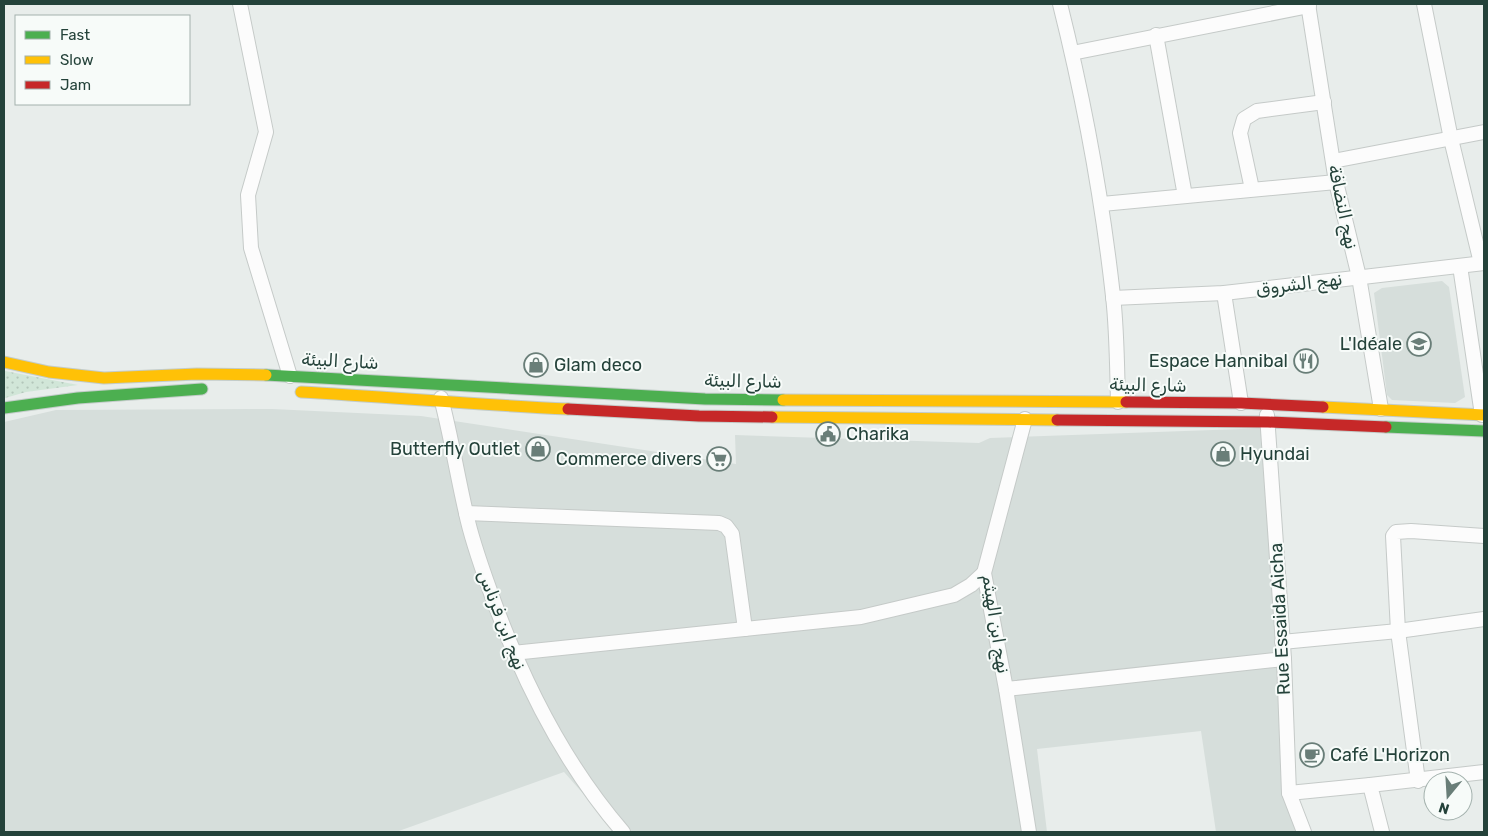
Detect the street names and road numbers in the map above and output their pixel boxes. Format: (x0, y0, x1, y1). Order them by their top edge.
street label: نهج النضافة (1322, 163, 1363, 252)
street label: نهج الشروق (1254, 268, 1344, 301)
street label: شارع البيئة (301, 348, 379, 375)
street label: شارع البيئة (704, 369, 782, 394)
street label: شارع البيئة (1109, 373, 1187, 398)
street label: Rue Essaida Aicha (1265, 542, 1295, 696)
street label: نهج ابن فرناس (472, 567, 531, 673)
street label: نهج ابن الهيثم (976, 573, 1015, 675)

